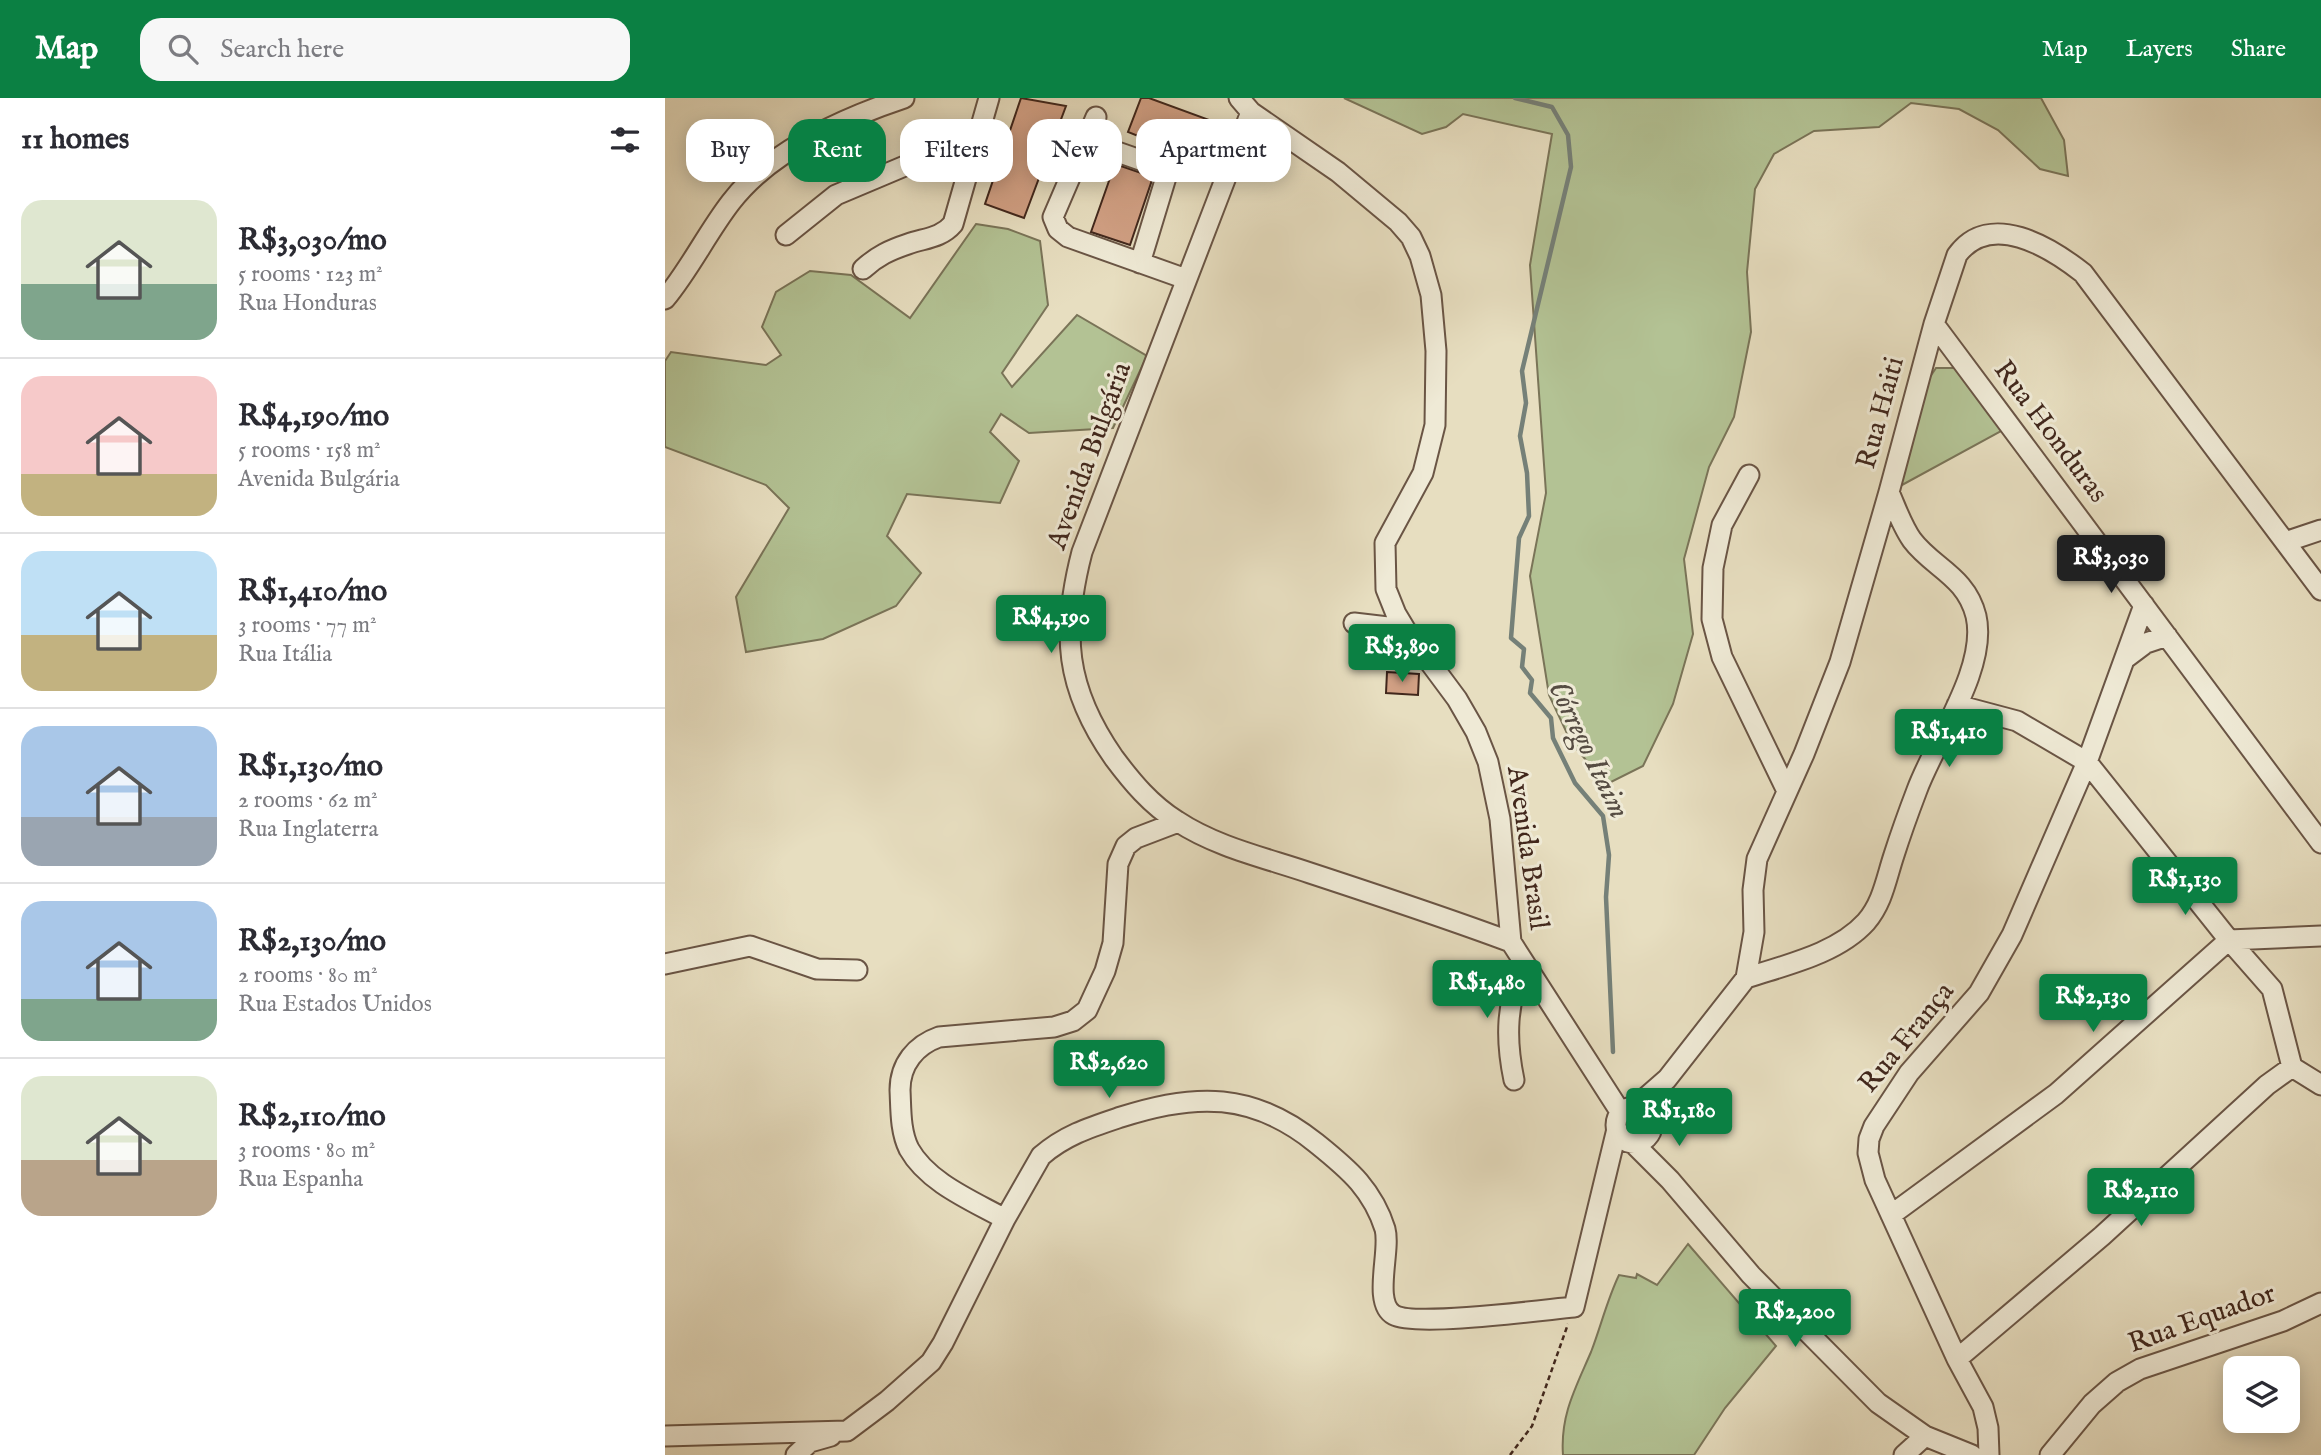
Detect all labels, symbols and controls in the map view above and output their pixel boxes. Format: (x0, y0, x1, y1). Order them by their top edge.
search box (140, 18, 630, 81)
text: Map (35, 28, 98, 70)
icon: search (164, 30, 202, 68)
text: Search here (220, 33, 344, 66)
text: Map (2042, 34, 2088, 65)
text: Layers (2126, 34, 2193, 65)
text: Share (2231, 34, 2286, 65)
chip: Buy (686, 119, 774, 182)
chip: Rent (788, 119, 886, 182)
chip: Filters (900, 119, 1013, 182)
chip: New (1027, 119, 1122, 182)
chip: Apartment (1136, 119, 1291, 182)
text: 11 homes (21, 121, 129, 159)
icon: filters (606, 121, 644, 159)
text: R$3,030/mo (238, 222, 387, 260)
icon: home (77, 228, 161, 312)
text: 5 rooms · 123 m² (238, 260, 383, 289)
text: Rua Honduras (238, 289, 377, 318)
street label: Rua Haiti (1849, 353, 1913, 473)
street label: Rua Honduras (1985, 354, 2115, 510)
street label: Avenida Bulgária (1040, 357, 1140, 555)
text: R$4,190/mo (238, 398, 389, 436)
icon: home (77, 404, 161, 488)
text: 5 rooms · 158 m² (238, 436, 381, 465)
text: Avenida Bulgária (238, 465, 400, 494)
pin: R$3,030 (2046, 536, 2176, 595)
text: R$3,030 (2073, 543, 2149, 572)
text: R$1,410/mo (238, 573, 387, 611)
icon: home (77, 579, 161, 663)
pin: R$4,190 (986, 596, 1116, 655)
text: R$4,190 (1012, 603, 1090, 632)
text: 3 rooms · 77 m² (238, 611, 377, 640)
pin: R$3,890 (1337, 624, 1467, 684)
text: R$3,890 (1364, 632, 1440, 661)
text: Rua Itália (238, 640, 332, 669)
water label: Córrego Itaim (1538, 675, 1638, 825)
pin: R$1,410 (1884, 710, 2014, 769)
text: R$1,410 (1911, 717, 1987, 746)
text: R$1,130/mo (238, 748, 383, 786)
icon: home (77, 754, 161, 838)
street label: Avenida Brasil (1498, 763, 1556, 932)
text: 2 rooms · 62 m² (238, 786, 378, 815)
text: Rua Inglaterra (238, 815, 378, 844)
pin: R$1,130 (2120, 858, 2250, 917)
text: R$1,130 (2148, 865, 2222, 894)
text: R$2,130/mo (238, 923, 386, 961)
icon: home (77, 929, 161, 1013)
pin: R$1,480 (1422, 960, 1552, 1020)
text: 2 rooms · 80 m² (238, 961, 378, 990)
text: R$1,480 (1449, 968, 1525, 997)
pin: R$2,130 (2028, 974, 2158, 1034)
street label: Rua França (1852, 975, 1963, 1101)
text: R$2,130 (2055, 982, 2131, 1011)
text: Rua Estados Unidos (238, 990, 432, 1019)
pin: R$2,620 (1044, 1040, 1174, 1100)
text: R$2,620 (1070, 1048, 1148, 1077)
pin: R$1,180 (1614, 1088, 1744, 1148)
text: R$1,180 (1642, 1096, 1716, 1125)
text: R$2,110/mo (238, 1098, 386, 1136)
icon: home (77, 1104, 161, 1188)
text: 3 rooms · 80 m² (238, 1136, 375, 1165)
text: Rua Espanha (238, 1165, 363, 1194)
pin: R$2,110 (2076, 1168, 2206, 1228)
text: R$2,110 (2103, 1176, 2179, 1205)
street label: Rua Equador (2124, 1276, 2280, 1362)
pin: R$2,200 (1730, 1290, 1860, 1349)
text: R$2,200 (1755, 1297, 1835, 1326)
map controls (2223, 1356, 2300, 1433)
button: layers (2223, 1356, 2300, 1433)

